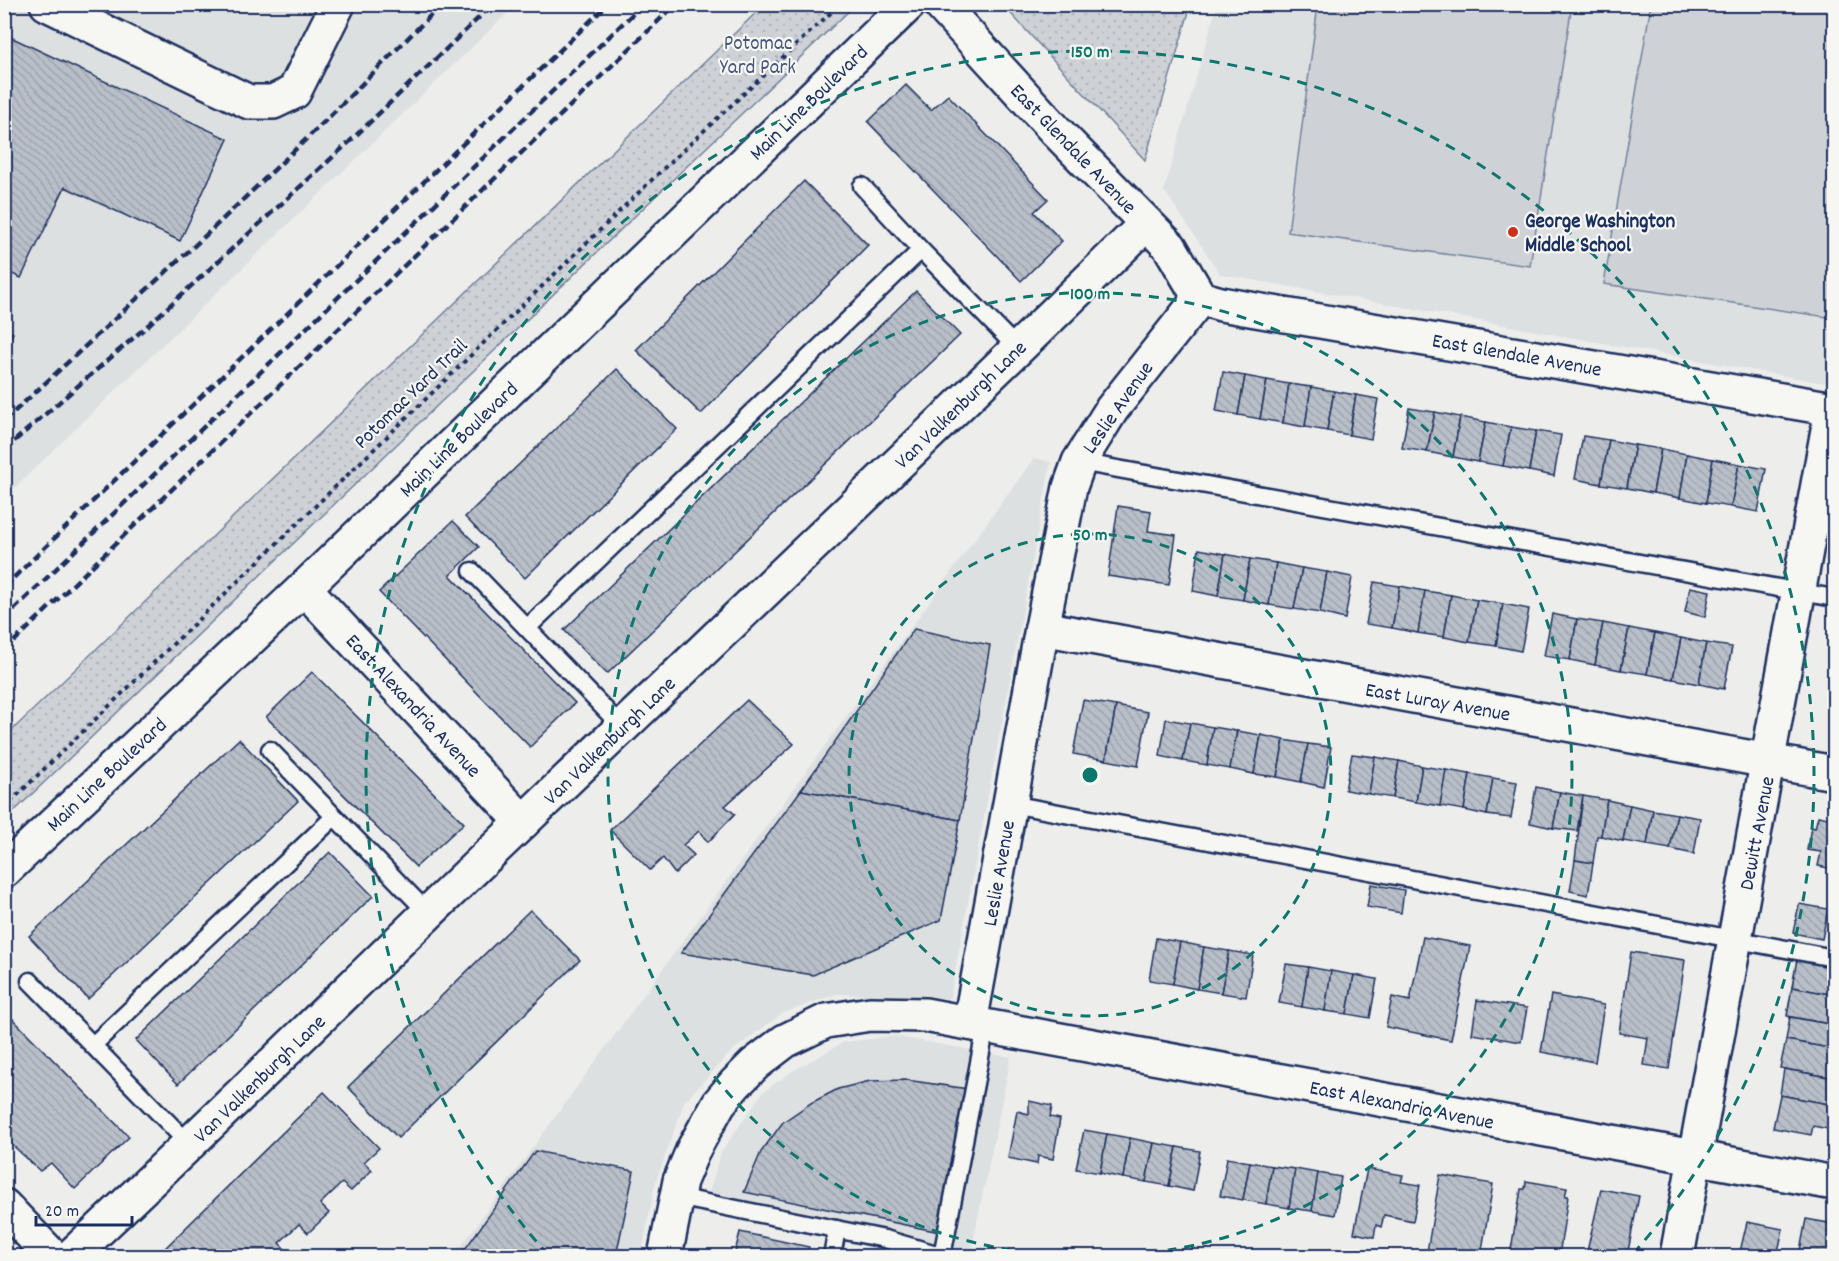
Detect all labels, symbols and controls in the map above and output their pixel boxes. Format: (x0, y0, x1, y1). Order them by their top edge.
park label: Potomac Yard Park (720, 30, 796, 84)
street label: Main Line Boulevard (744, 39, 876, 169)
text: 150 m (1071, 41, 1109, 66)
street label: East Glendale Avenue (1001, 78, 1142, 222)
place label: George Washington Middle School (1525, 208, 1675, 262)
marker: George Washington Middle School (1506, 225, 1520, 239)
text: 100 m (1070, 283, 1110, 308)
street label: East Glendale Avenue (1429, 327, 1604, 387)
street label: Potomac Yard Trail (348, 333, 476, 457)
street label: Van Valkenburgh Lane (889, 335, 1035, 477)
street label: Leslie Avenue (1076, 356, 1162, 461)
street label: Main Line Boulevard (394, 376, 526, 506)
text: 50 m (1073, 524, 1107, 549)
street label: East Alexandria Avenue (337, 628, 487, 786)
street label: Van Valkenburgh Lane (538, 671, 684, 813)
street label: East Luray Avenue (1363, 676, 1512, 731)
street label: Main Line Boulevard (41, 712, 175, 840)
centre of rings (1080, 765, 1100, 785)
street label: Dewitt Avenue (1733, 774, 1785, 893)
street label: Leslie Avenue (977, 818, 1025, 929)
street label: Van Valkenburgh Lane (188, 1009, 334, 1151)
street label: East Alexandria Avenue (1307, 1074, 1496, 1140)
scale bar (36, 1189, 132, 1227)
text: 20 m (45, 1200, 79, 1225)

